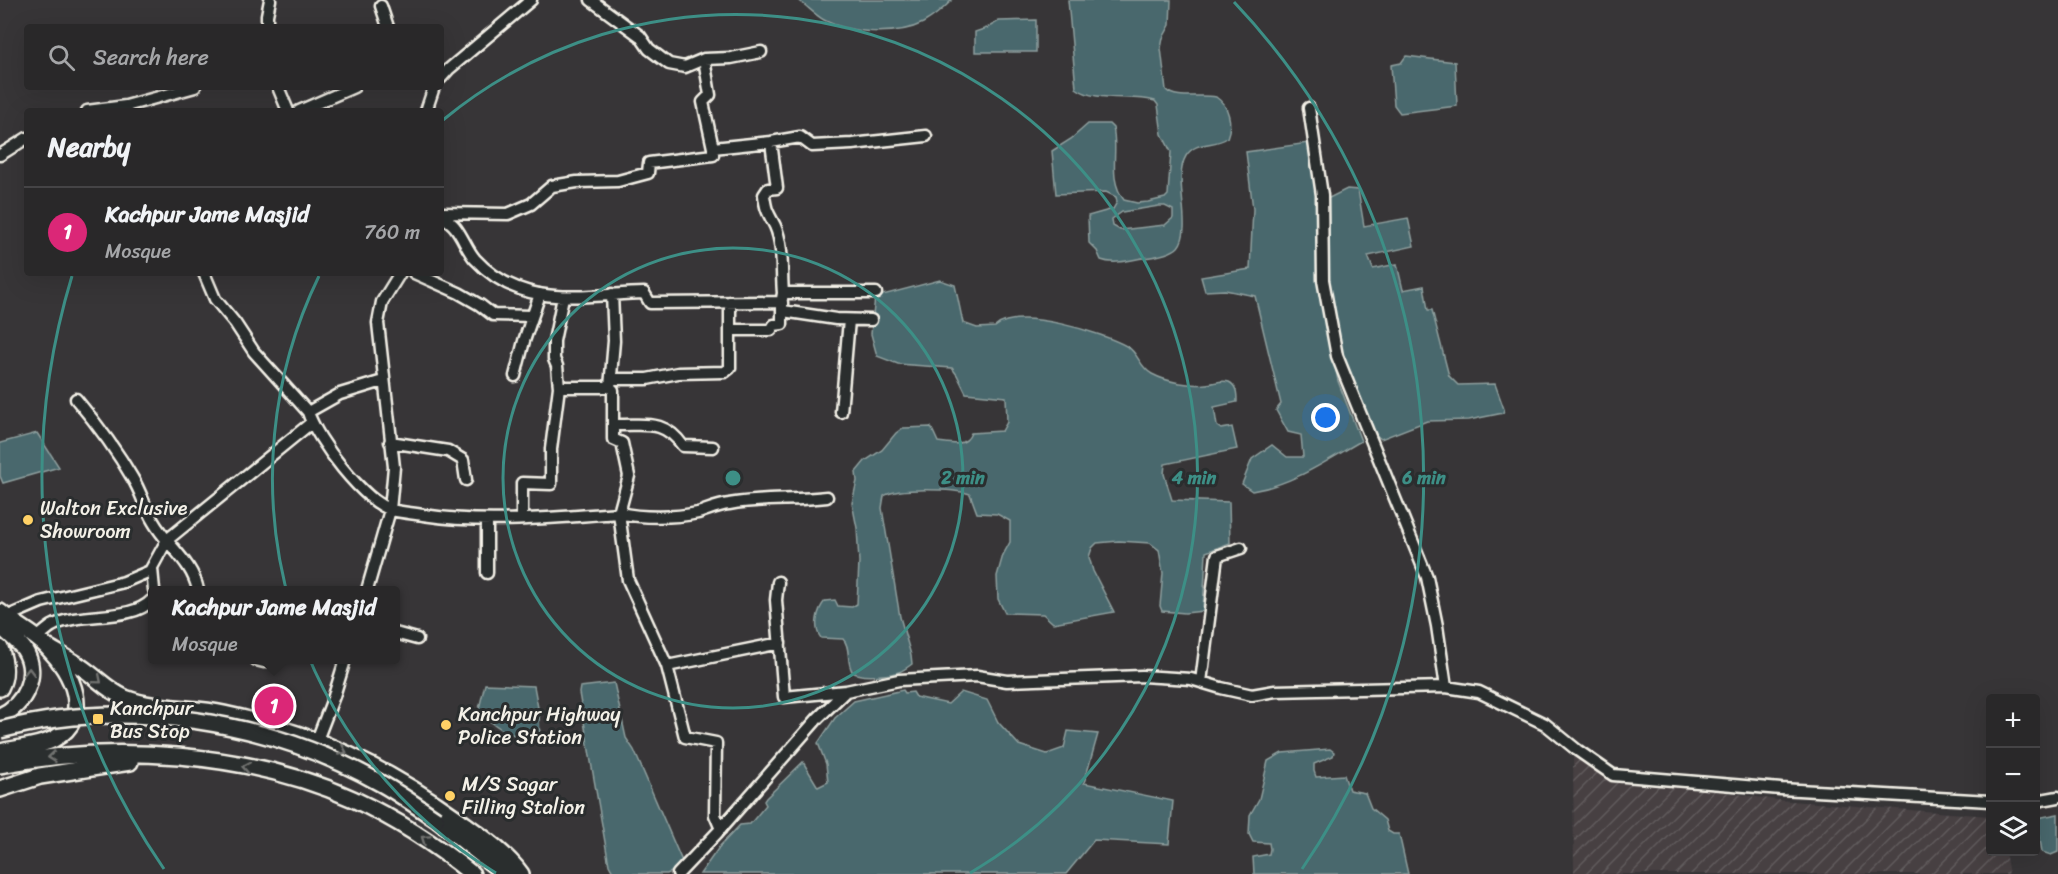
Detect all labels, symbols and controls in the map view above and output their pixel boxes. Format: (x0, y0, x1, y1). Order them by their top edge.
search box (24, 24, 444, 90)
text: Search here (93, 38, 209, 77)
icon: search (45, 41, 78, 74)
text: Nearby (48, 124, 130, 170)
text: Kachpur Jame Masjid (105, 195, 309, 234)
text: 1 (63, 215, 72, 250)
text: 760 m (364, 215, 420, 250)
text: Mosque (105, 234, 171, 269)
your location (1311, 403, 1340, 432)
text: 2 min (940, 462, 985, 494)
text: 4 min (1171, 462, 1217, 494)
text: 6 min (1401, 462, 1446, 494)
centre of rings (723, 468, 743, 488)
place label: Walton Exclusive Showroom (40, 491, 188, 549)
marker: Walton Exclusive Showroom (21, 513, 35, 527)
popup (148, 586, 400, 664)
text: Kachpur Jame Masjid (172, 588, 376, 627)
text: Mosque (172, 627, 238, 662)
one-way arrow (23, 667, 35, 676)
one-way arrow (91, 673, 102, 684)
pin: 1 (254, 684, 294, 728)
place label: Kanchpur Bus Stop (110, 691, 195, 749)
map controls (1986, 694, 2040, 856)
button: + (1986, 694, 2040, 748)
place label: Kanchpur Highway Police Station (458, 697, 621, 755)
marker: Kanchpur Bus Stop (91, 712, 105, 726)
marker: Kanchpur Highway Police Station (439, 718, 453, 732)
one-way arrow (336, 744, 347, 756)
button: − (1986, 748, 2040, 802)
one-way arrow (47, 751, 56, 763)
one-way arrow (241, 761, 251, 774)
place label: M/S Sagar Filling Stalion (462, 767, 585, 825)
marker: M/S Sagar Filling Stalion (443, 789, 457, 803)
button: layers (1986, 802, 2040, 856)
one-way arrow (421, 835, 432, 846)

